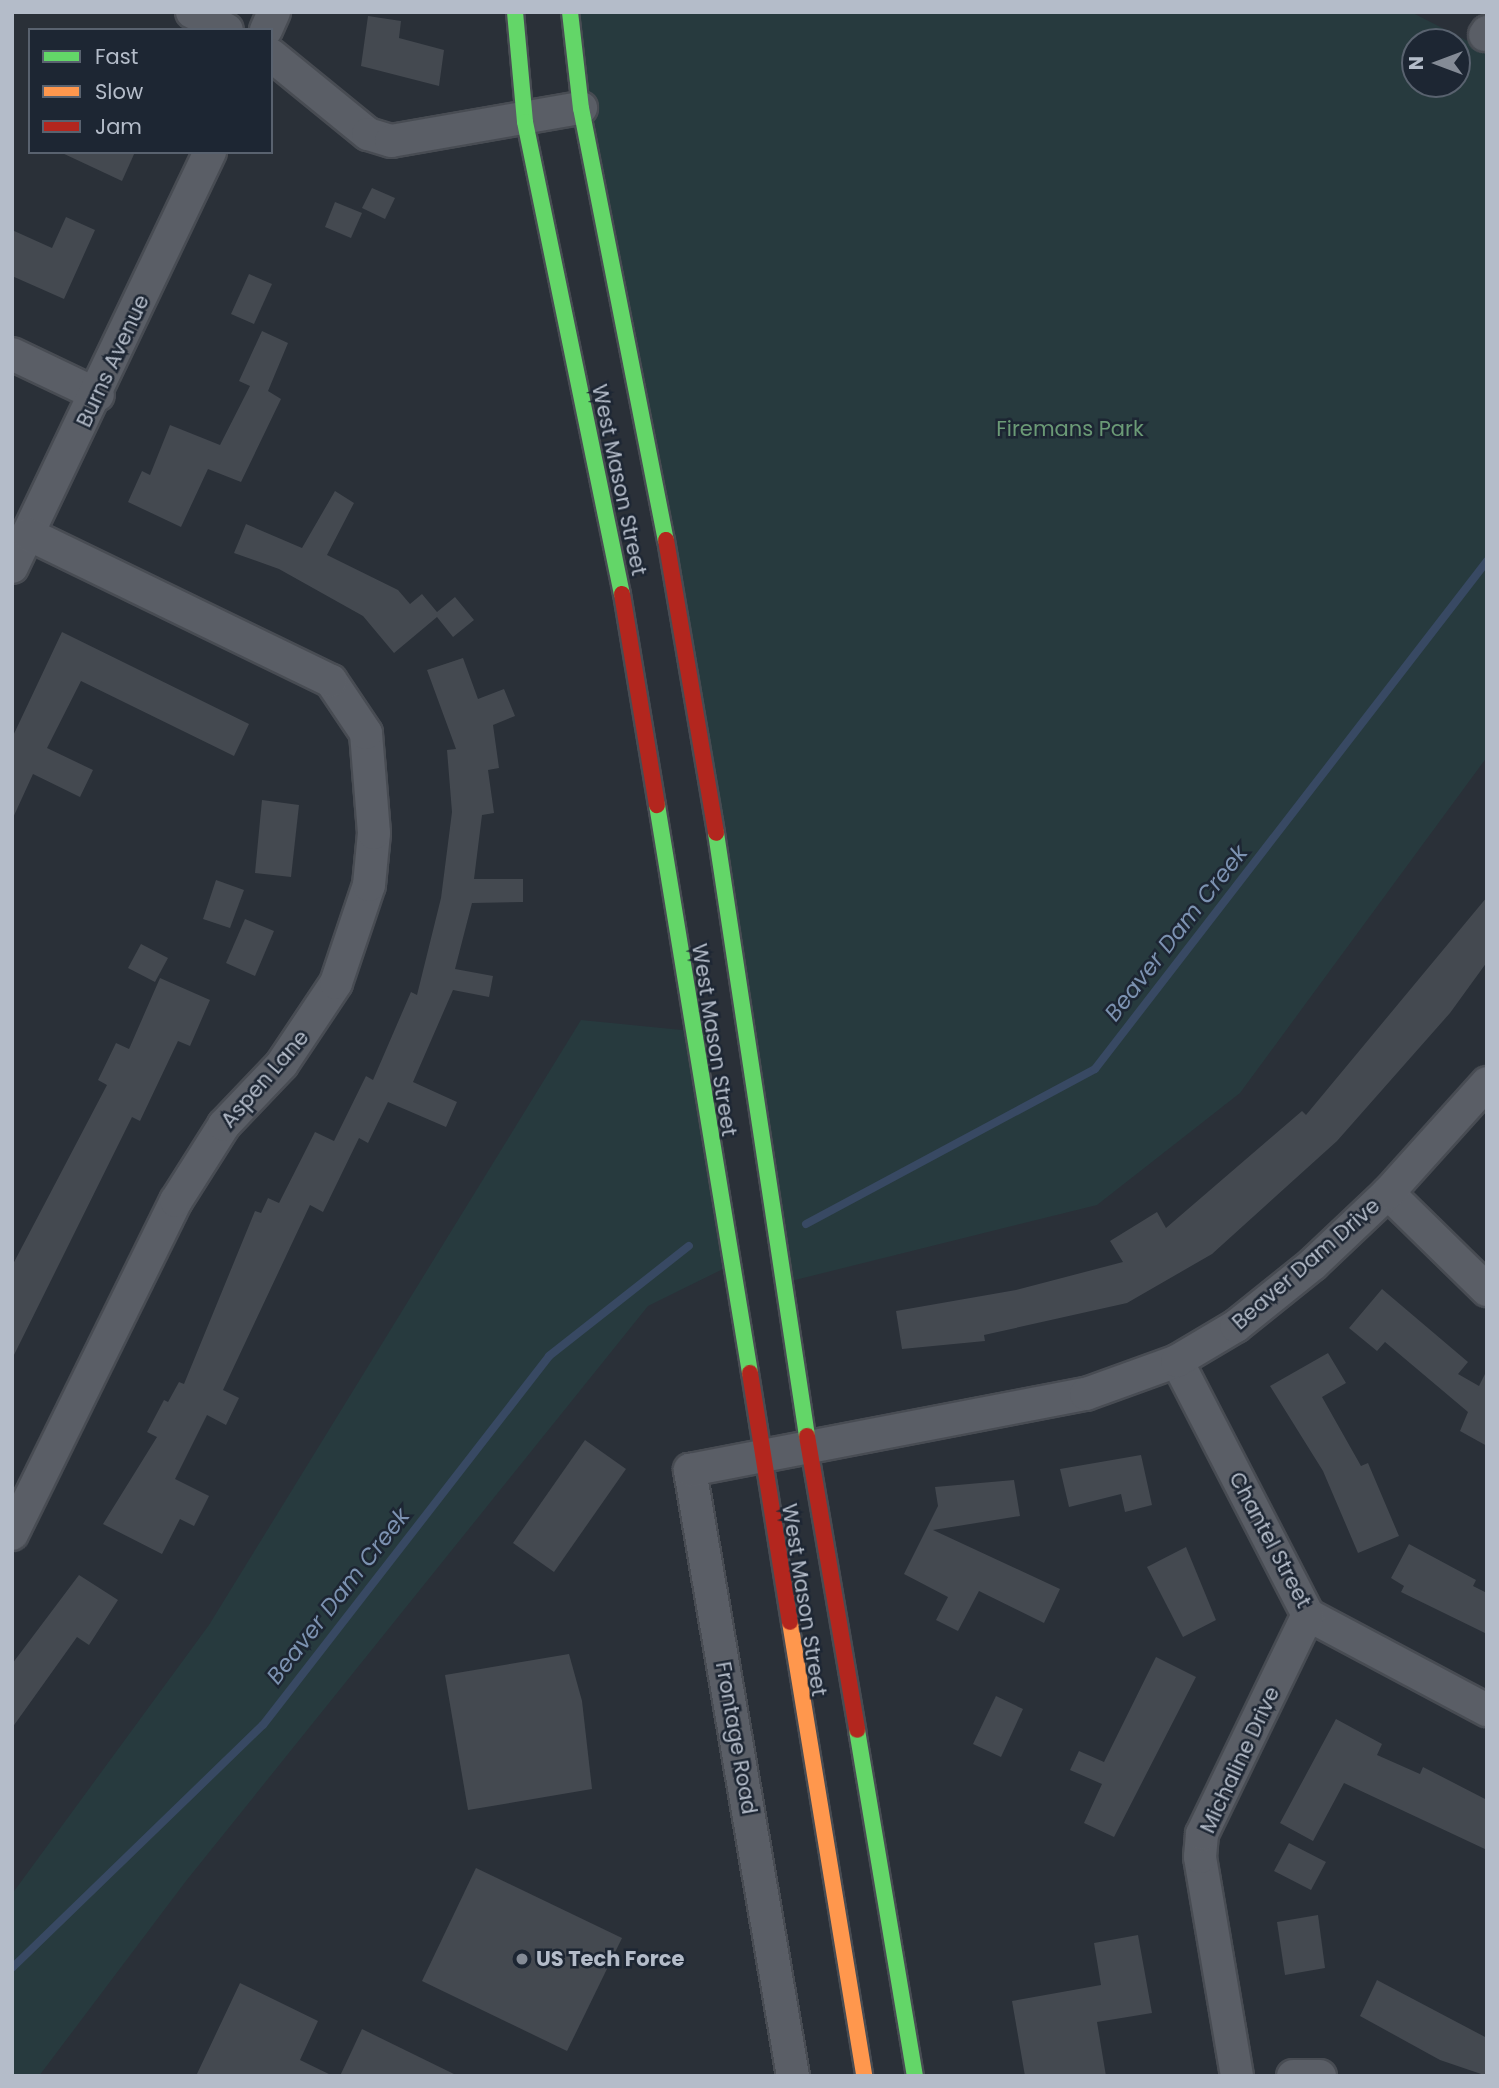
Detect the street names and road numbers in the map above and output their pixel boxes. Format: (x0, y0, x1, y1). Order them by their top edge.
street label: Burns Avenue (71, 291, 155, 431)
street label: West Mason Street (586, 382, 652, 578)
street label: West Mason Street (686, 942, 742, 1138)
street label: Aspen Lane (216, 1025, 314, 1133)
street label: Beaver Dam Drive (1227, 1193, 1385, 1335)
street label: Chantel Street (1224, 1468, 1316, 1612)
street label: West Mason Street (776, 1502, 832, 1698)
street label: Frontage Road (710, 1660, 762, 1816)
street label: Michaline Drive (1195, 1683, 1285, 1837)

